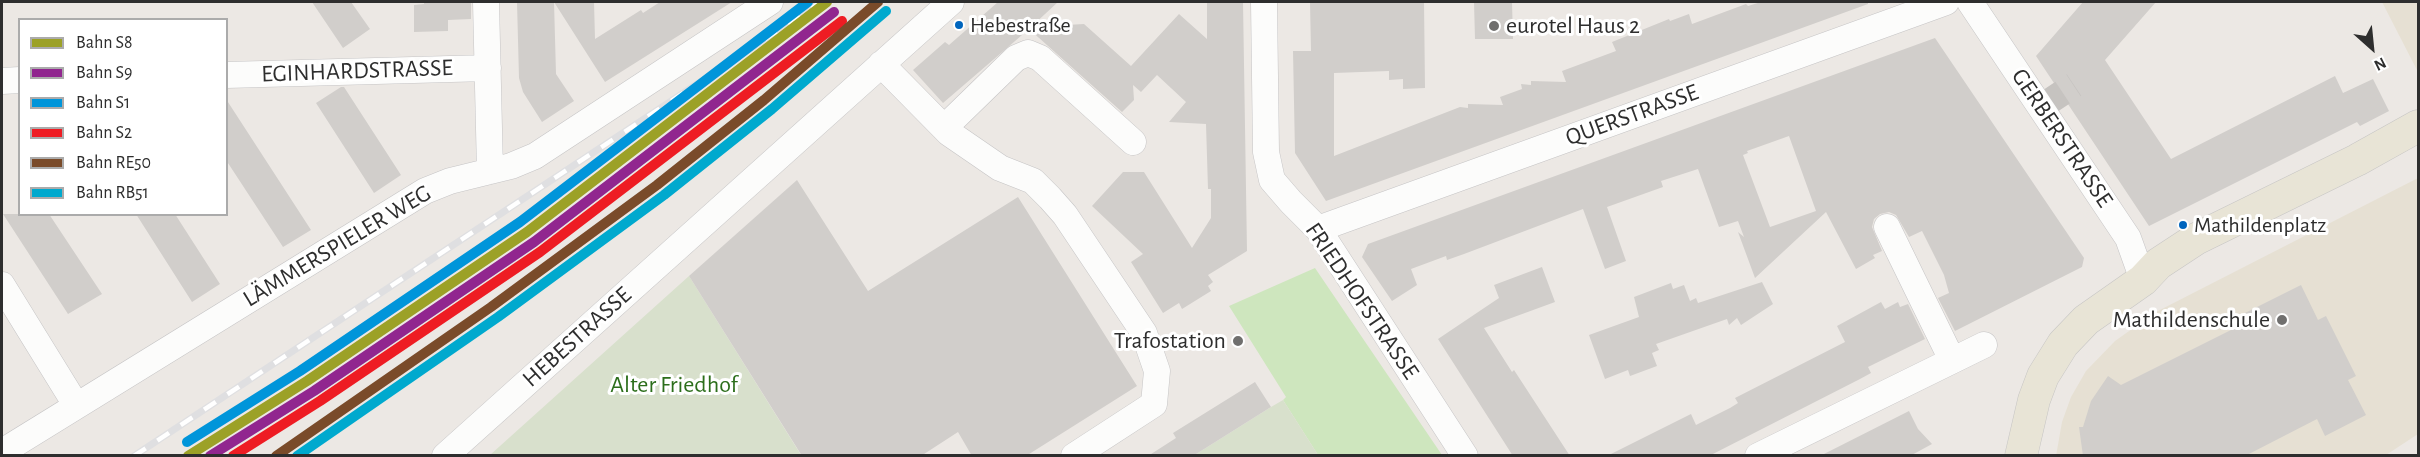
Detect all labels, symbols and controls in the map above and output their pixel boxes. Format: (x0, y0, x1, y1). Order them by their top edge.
place label: Hebestraße (970, 12, 1071, 38)
place label: eurotel Haus 2 (1506, 12, 1640, 40)
legend (18, 18, 228, 216)
north arrow (2342, 18, 2402, 78)
marker: Hebestraße (953, 19, 965, 31)
marker: eurotel Haus 2 (1487, 19, 1501, 33)
text: Bahn S8 (76, 34, 132, 52)
street label: EGINHARDSTRASSE (261, 53, 453, 89)
text: N (2372, 54, 2389, 74)
street label: GERBERSTRASSE (2005, 63, 2119, 213)
text: Bahn S9 (76, 64, 132, 82)
street label: QUERSTRASSE (1562, 78, 1702, 152)
text: Bahn S1 (76, 94, 130, 112)
text: Bahn S2 (76, 124, 132, 142)
text: Bahn RE50 (76, 154, 151, 172)
street label: LÄMMERSPIELER WEG (238, 178, 436, 314)
text: Bahn RB51 (76, 184, 149, 202)
place label: Mathildenplatz (2194, 212, 2326, 238)
street label: FRIEDHOFSTRASSE (1299, 217, 1425, 385)
marker: Mathildenplatz (2177, 219, 2189, 231)
street label: HEBESTRASSE (517, 281, 637, 393)
place label: Mathildenschule (2113, 306, 2270, 334)
marker: Mathildenschule (2275, 313, 2289, 327)
place label: Trafostation (1114, 327, 1226, 355)
marker: Trafostation (1231, 334, 1245, 348)
park label: Alter Friedhof (610, 371, 738, 399)

